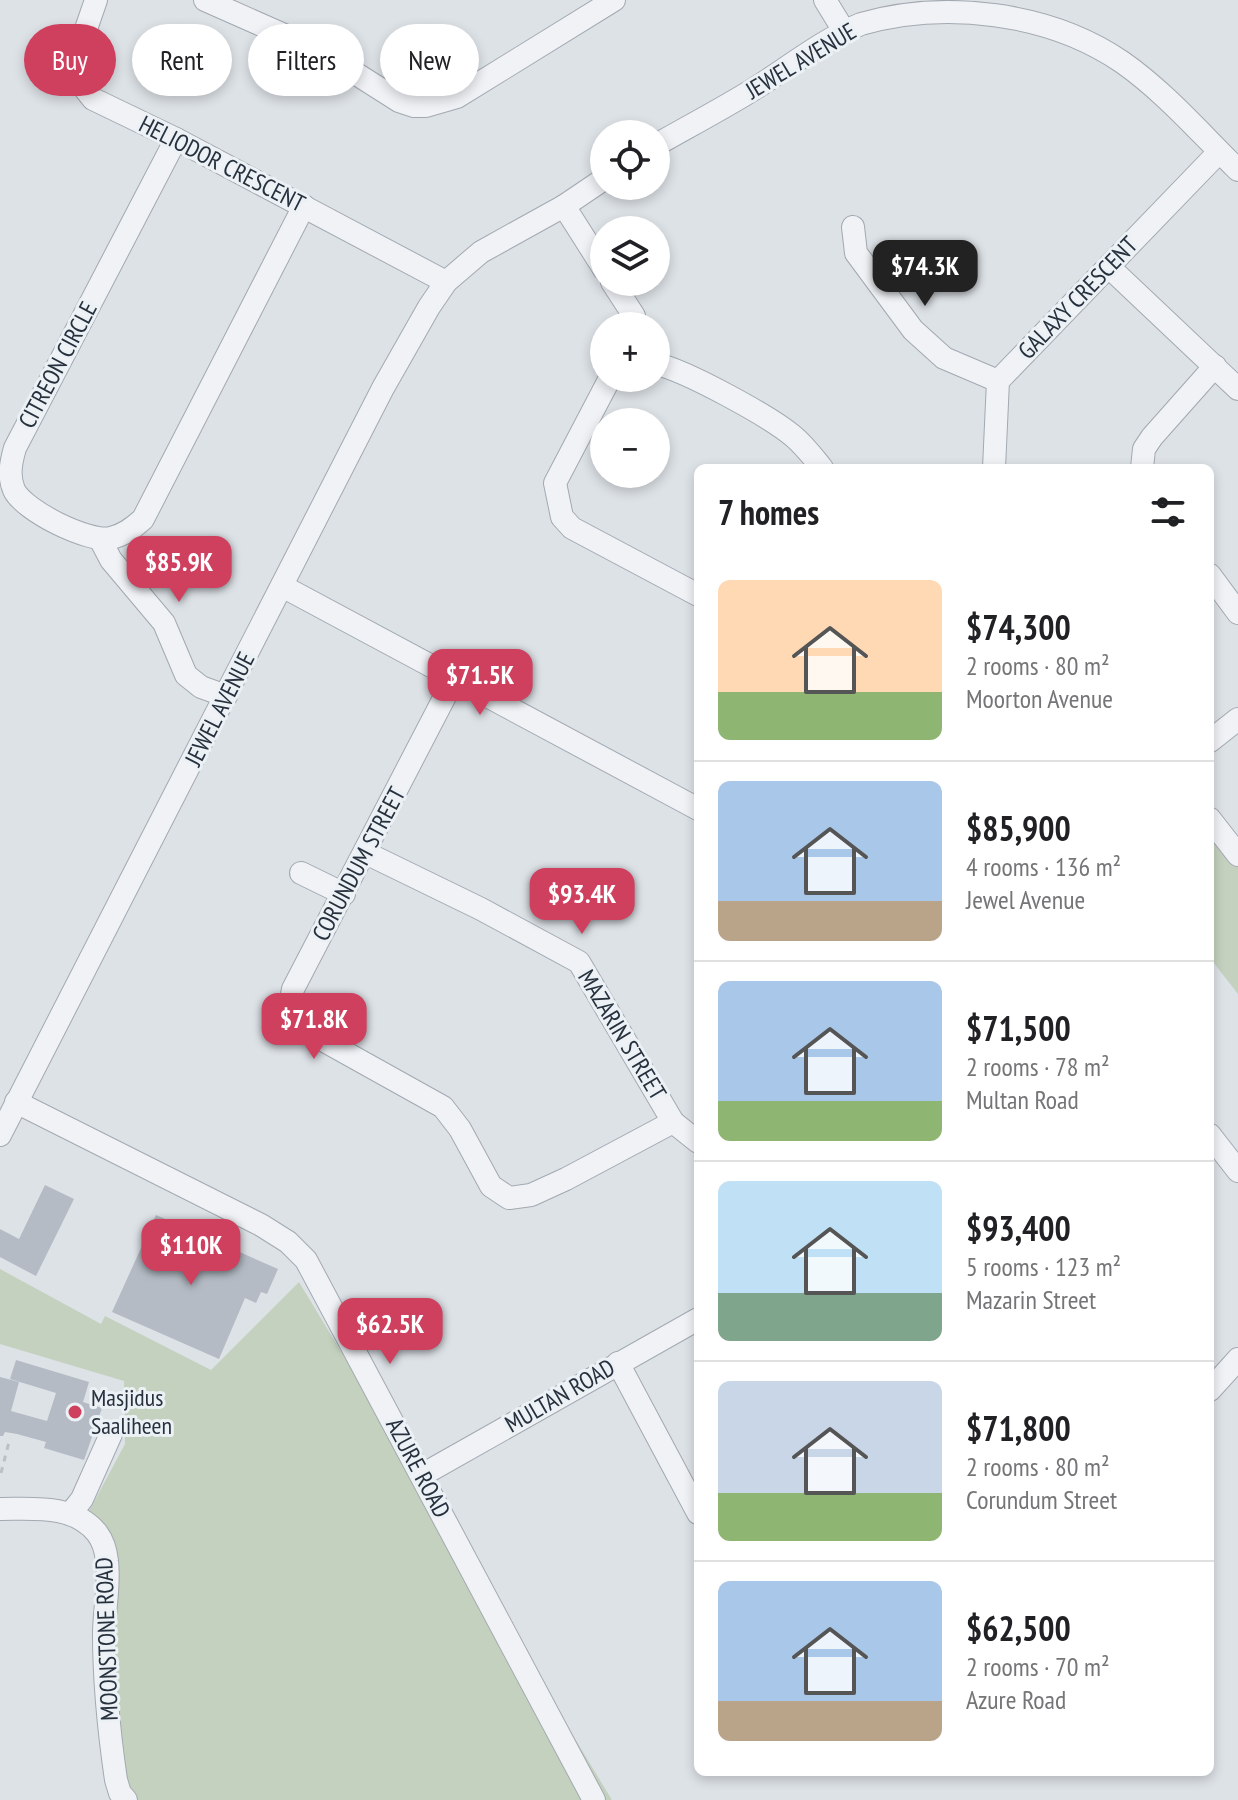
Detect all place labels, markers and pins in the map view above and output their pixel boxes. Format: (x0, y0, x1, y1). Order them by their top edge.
pin: $74.3K (860, 240, 990, 308)
pin: $85.9K (114, 536, 244, 604)
pin: $71.5K (415, 649, 545, 717)
pin: $93.4K (517, 868, 647, 936)
pin: $71.8K (249, 993, 379, 1061)
pin: $110K (135, 1219, 247, 1287)
pin: $62.5K (325, 1298, 455, 1366)
place label: Masjidus Saaliheen (91, 1382, 172, 1441)
marker: Masjidus Saaliheen (66, 1403, 84, 1421)

